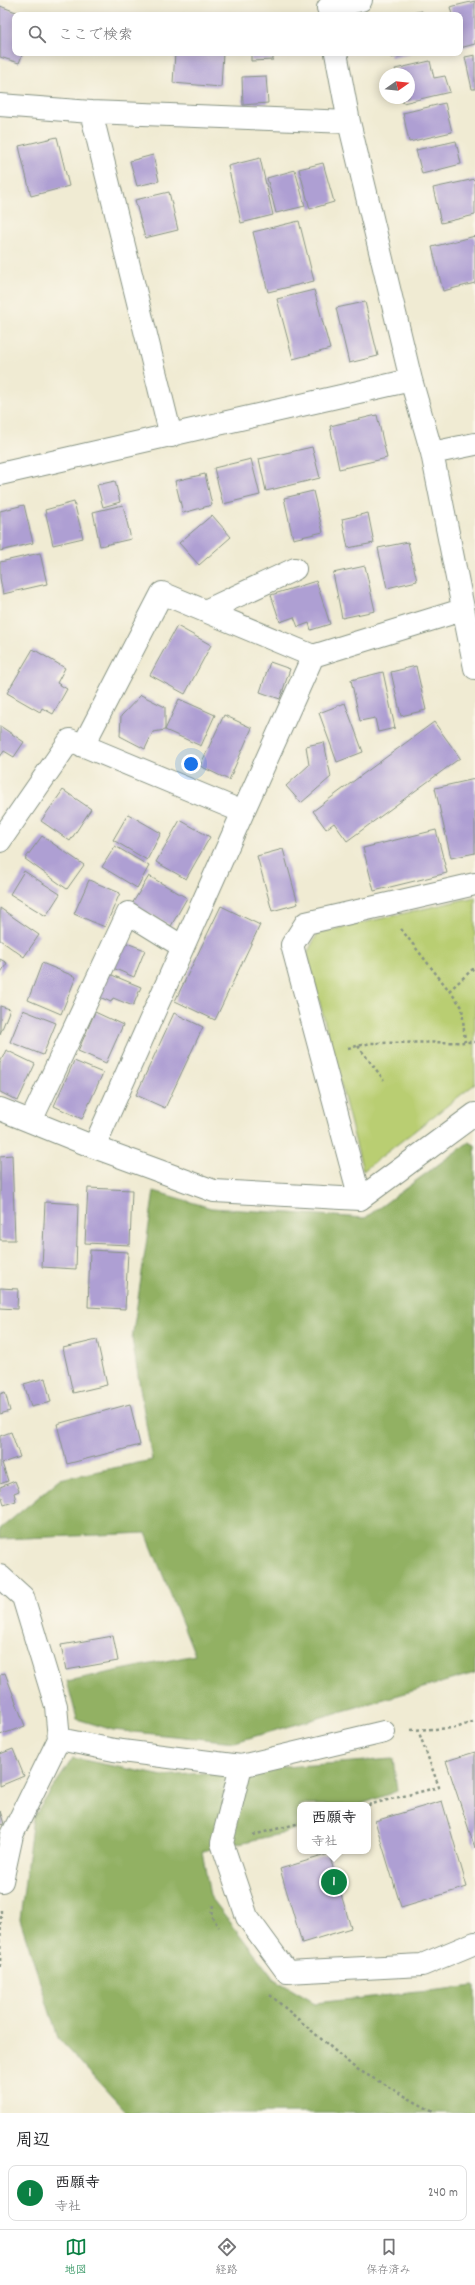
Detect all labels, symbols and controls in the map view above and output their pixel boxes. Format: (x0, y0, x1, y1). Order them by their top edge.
search box (12, 12, 463, 56)
icon: search (26, 23, 48, 45)
text: ここで検索 (58, 25, 133, 47)
north arrow (379, 68, 415, 104)
your location (181, 754, 201, 774)
popup (297, 1802, 371, 1854)
text: 西願寺 (311, 1808, 357, 1830)
text: 寺社 (311, 1833, 338, 1852)
pin: 1 (321, 1867, 347, 1897)
text: 周辺 (16, 2130, 50, 2154)
text: 西願寺 (55, 2173, 100, 2195)
text: 1 (29, 2184, 31, 2203)
text: 240 m (428, 2184, 458, 2203)
text: 寺社 (55, 2198, 81, 2217)
tab: 地図 (65, 2236, 87, 2279)
tab: 経路 (216, 2236, 238, 2279)
tab: 保存済み (367, 2236, 411, 2279)

